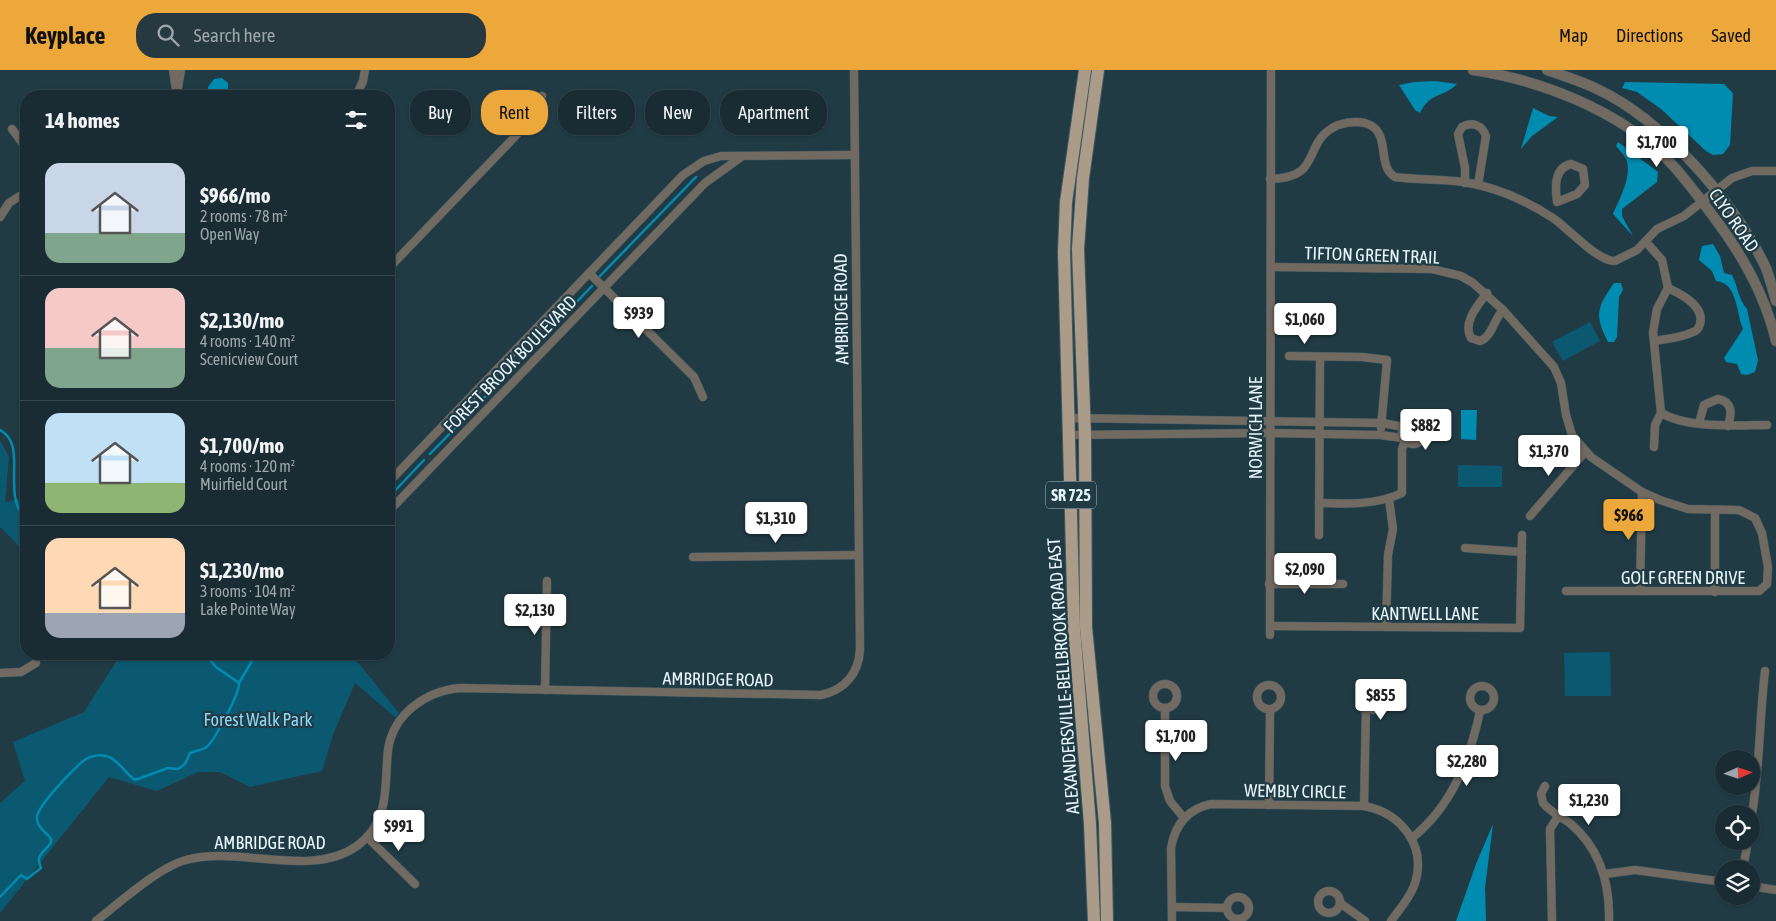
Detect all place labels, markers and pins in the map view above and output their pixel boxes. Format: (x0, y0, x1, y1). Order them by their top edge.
pin: $1,700 (1616, 126, 1698, 168)
pin: $939 (609, 296, 669, 339)
pin: $1,060 (1264, 302, 1346, 345)
pin: $882 (1396, 408, 1456, 451)
pin: $1,370 (1508, 434, 1590, 477)
pin: $966 (1599, 498, 1659, 541)
pin: $1,310 (735, 502, 817, 544)
pin: $2,090 (1264, 552, 1346, 595)
pin: $2,130 (494, 594, 576, 636)
pin: $855 (1351, 678, 1411, 721)
pin: $1,700 (1135, 720, 1217, 762)
pin: $2,280 (1426, 744, 1508, 787)
pin: $1,230 (1548, 784, 1630, 826)
pin: $991 (369, 810, 429, 852)

